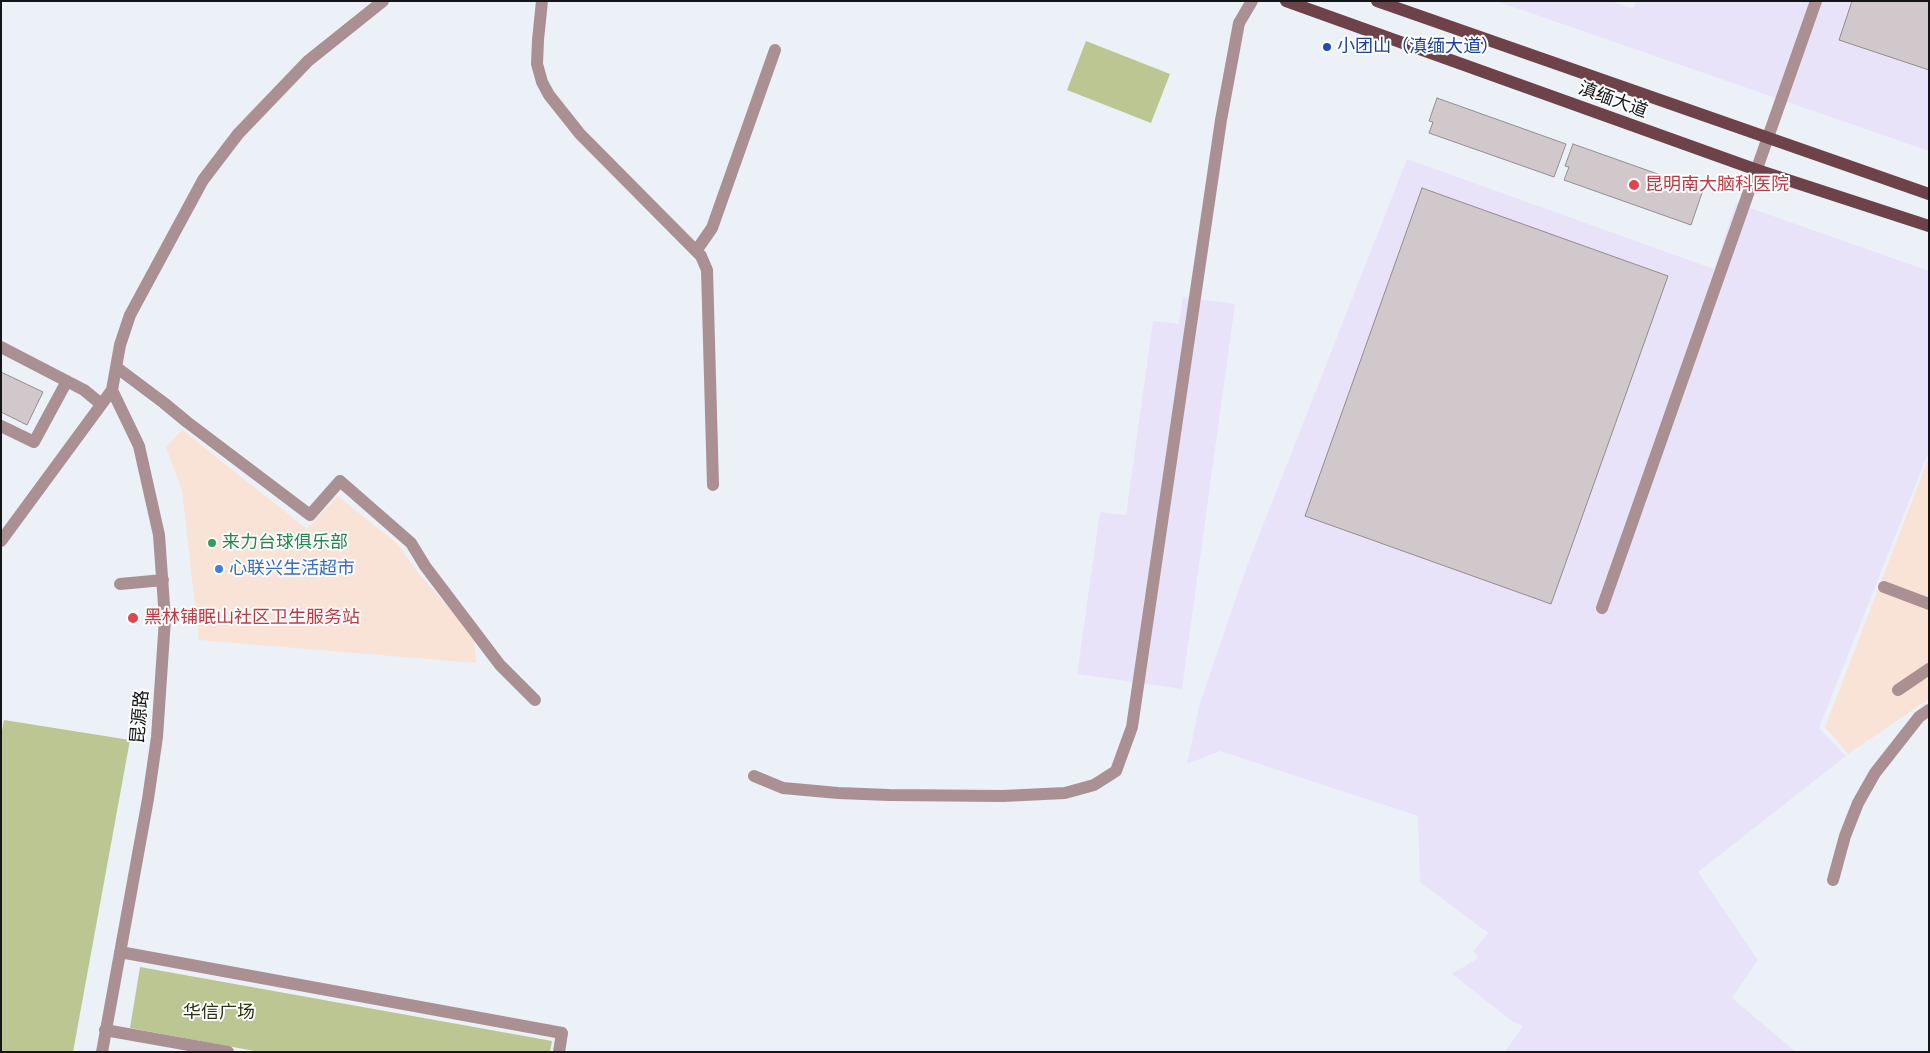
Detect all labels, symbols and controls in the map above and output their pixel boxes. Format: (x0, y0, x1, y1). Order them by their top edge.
place label: 小团山（滇缅大道） (1337, 36, 1499, 58)
marker: 小团山（滇缅大道） (1321, 41, 1333, 53)
street label: 滇缅大道 (1575, 78, 1651, 122)
place label: 昆明南大脑科医院 (1645, 174, 1789, 196)
marker: 昆明南大脑科医院 (1627, 178, 1641, 192)
place label: 来力台球俱乐部 (222, 532, 348, 554)
marker: 来力台球俱乐部 (206, 537, 218, 549)
place label: 心联兴生活超市 (229, 558, 355, 580)
marker: 心联兴生活超市 (213, 563, 225, 575)
place label: 黑林铺眠山社区卫生服务站 (144, 607, 360, 629)
marker: 黑林铺眠山社区卫生服务站 (126, 611, 140, 625)
street label: 昆源路 (127, 689, 153, 745)
park label: 华信广场 (183, 1002, 255, 1024)

